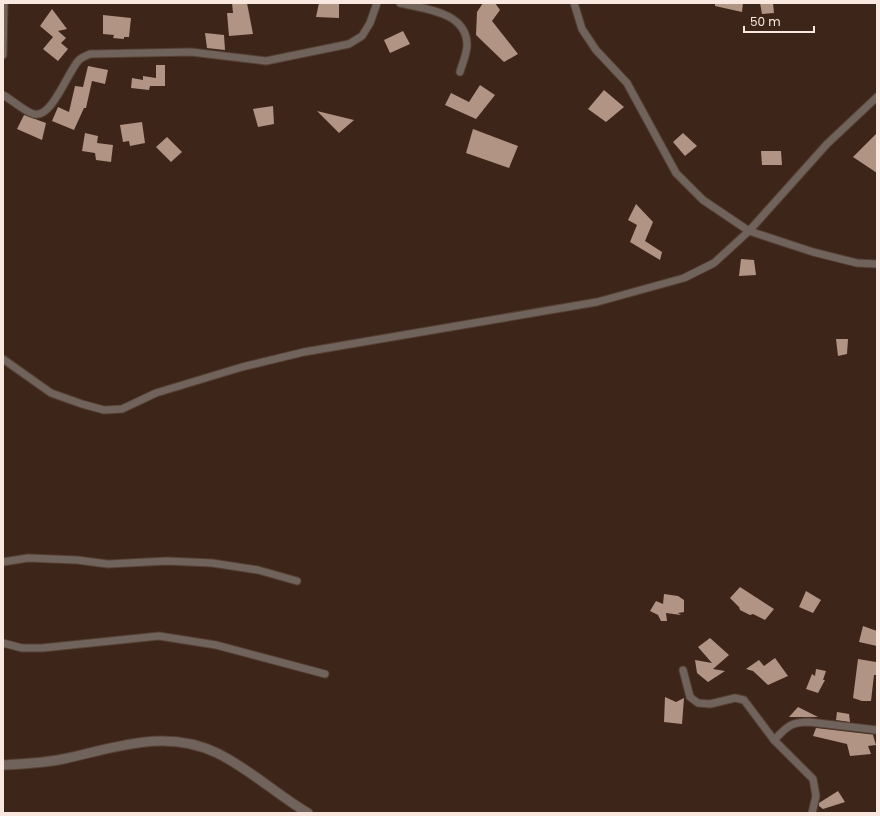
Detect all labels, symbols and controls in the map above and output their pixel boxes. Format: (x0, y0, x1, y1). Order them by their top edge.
scale bar (744, 8, 814, 34)
text: 50 m (750, 13, 781, 30)

